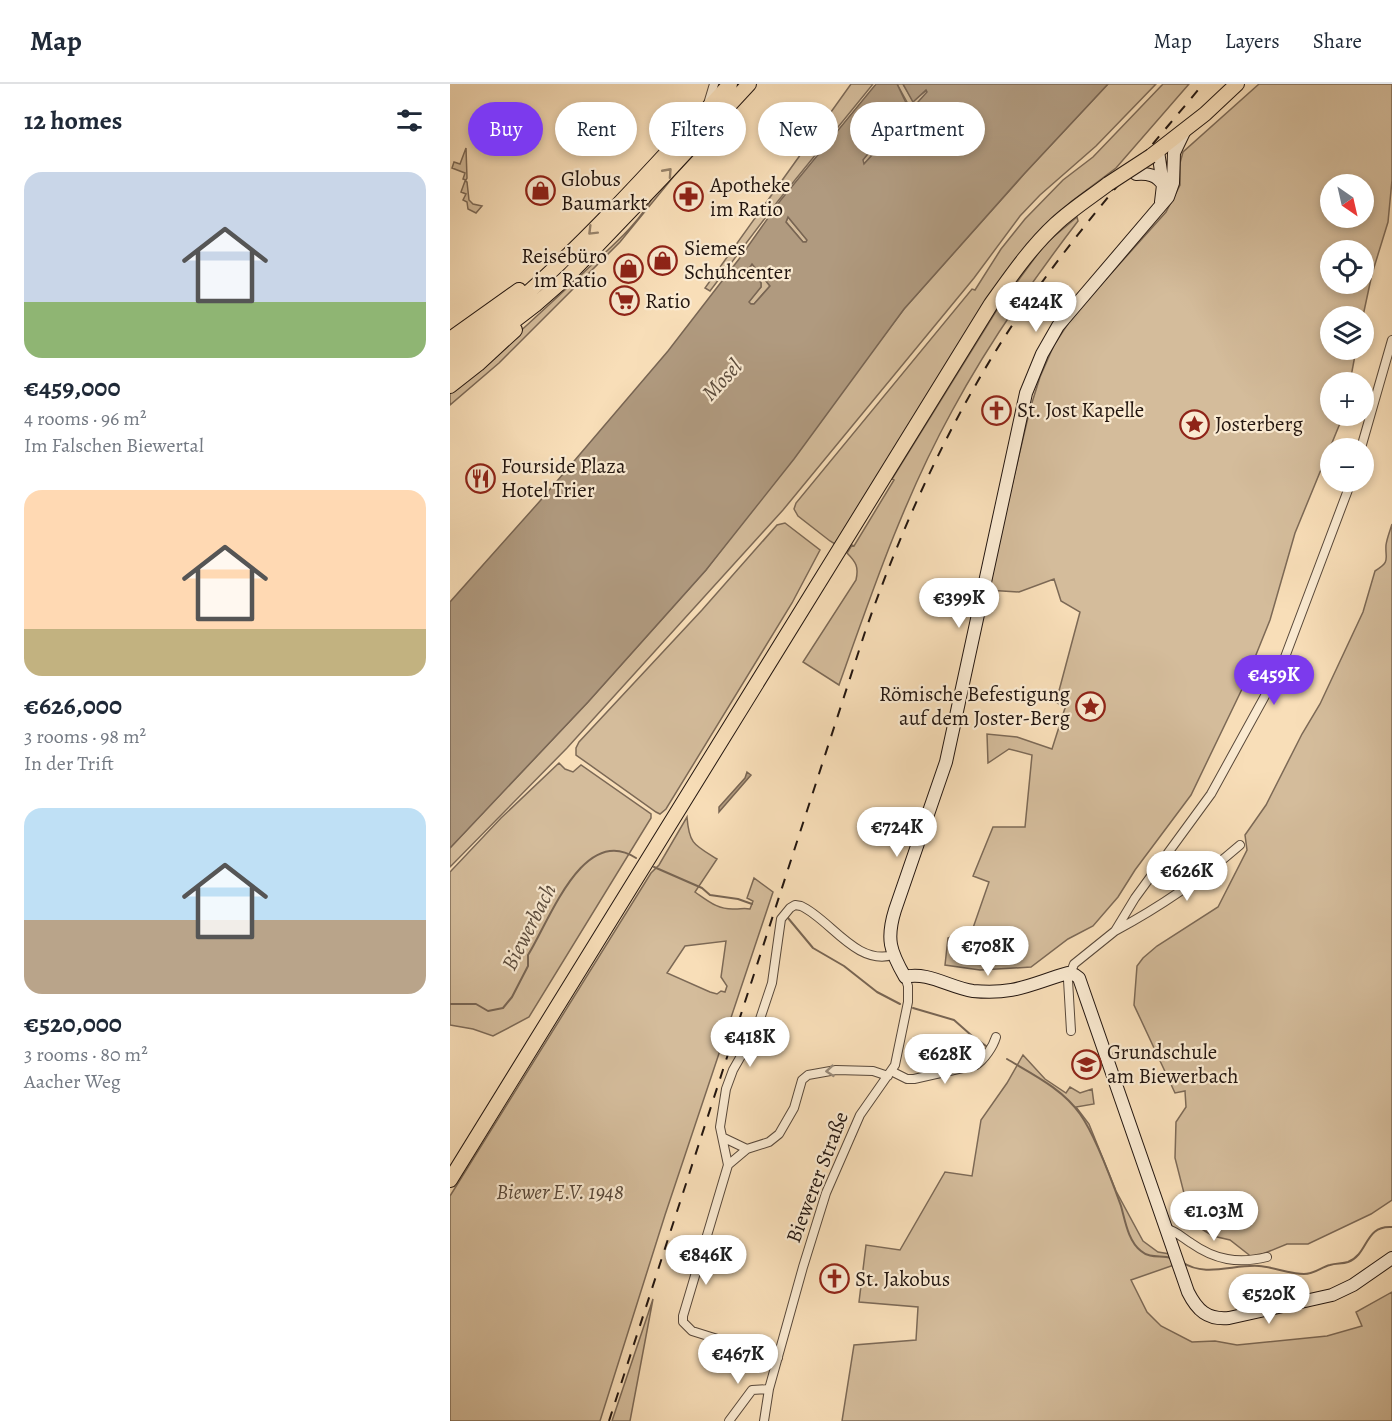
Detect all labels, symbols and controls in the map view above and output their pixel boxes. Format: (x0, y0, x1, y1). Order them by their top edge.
text: Map (30, 22, 82, 60)
text: Map (1153, 27, 1192, 55)
text: Layers (1225, 27, 1280, 55)
text: Share (1313, 27, 1362, 55)
chip: Buy (468, 102, 543, 156)
chip: Rent (555, 102, 637, 156)
chip: Filters (649, 102, 746, 156)
chip: New (758, 102, 838, 156)
chip: Apartment (850, 102, 985, 156)
text: 12 homes (24, 103, 122, 138)
icon: filters (393, 104, 426, 137)
place label: Globus Baumarkt (561, 165, 647, 217)
one-way arrow (661, 168, 672, 179)
place label: Apotheke im Ratio (709, 171, 790, 223)
north arrow (1320, 174, 1374, 228)
map controls (1320, 174, 1374, 492)
shop icon: Globus Baumarkt (524, 175, 556, 207)
pharmacy icon: Apotheke im Ratio (673, 181, 705, 213)
icon: home (171, 211, 279, 319)
one-way arrow (589, 223, 600, 234)
place label: Siemes Schuhcenter (684, 234, 791, 286)
button: locate (1320, 240, 1374, 294)
place label: Reisebüro im Ratio (521, 242, 607, 294)
shop icon: Siemes Schuhcenter (647, 244, 679, 276)
shop icon: Reisebüro im Ratio (612, 252, 644, 284)
pin: €424K (994, 282, 1078, 333)
supermarket icon: Ratio (608, 285, 640, 317)
place label: Ratio (645, 287, 691, 315)
text: €424K (1009, 288, 1063, 315)
button: layers (1320, 306, 1374, 360)
water label: Mosel (695, 352, 749, 408)
text: €459,000 (24, 370, 121, 405)
button: + (1320, 372, 1374, 426)
church icon: St. Jost Kapelle (980, 394, 1012, 426)
place label: St. Jost Kapelle (1017, 396, 1144, 424)
text: 4 rooms · 96 m² (24, 405, 146, 432)
place icon: Josterberg (1178, 408, 1210, 440)
place label: Josterberg (1215, 410, 1303, 438)
text: Im Falschen Biewertal (24, 432, 204, 459)
button: − (1320, 438, 1374, 492)
place label: Fourside Plaza Hotel Trier (501, 452, 626, 504)
restaurant icon: Fourside Plaza Hotel Trier (464, 462, 496, 494)
icon: home (171, 529, 279, 637)
pin: €399K (917, 578, 1001, 629)
text: €399K (933, 584, 985, 611)
pin: €459K (1232, 655, 1316, 706)
text: €459K (1248, 661, 1300, 688)
place label: Römische Befestigung auf dem Joster-Berg (879, 680, 1070, 732)
text: €626,000 (24, 688, 122, 723)
place icon: Römische Befestigung auf dem Joster-Berg (1075, 690, 1107, 722)
text: 3 rooms · 98 m² (24, 723, 146, 750)
text: In der Trift (24, 750, 114, 777)
pin: €724K (855, 807, 939, 858)
text: €724K (871, 813, 923, 840)
icon: home (171, 847, 279, 955)
pin: €626K (1145, 851, 1229, 902)
text: €626K (1161, 857, 1213, 884)
water label: Biewerbach (494, 878, 564, 976)
pin: €708K (946, 926, 1030, 977)
text: €708K (962, 932, 1014, 959)
text: €520,000 (24, 1006, 122, 1041)
pin: €418K (708, 1017, 792, 1068)
text: €418K (725, 1023, 775, 1050)
pin: €628K (903, 1034, 987, 1085)
place label: Grundschule am Biewerbach (1107, 1038, 1239, 1090)
text: €628K (918, 1040, 972, 1067)
text: 3 rooms · 80 m² (24, 1041, 148, 1068)
school or university icon: Grundschule am Biewerbach (1070, 1048, 1102, 1080)
one-way arrow (826, 1064, 835, 1077)
text: Aacher Weg (24, 1068, 121, 1095)
street label: Biewerer Straße (779, 1107, 855, 1247)
park label: Biewer E.V. 1948 (496, 1178, 624, 1206)
pin: €1.03M (1165, 1191, 1263, 1242)
text: €1.03M (1184, 1197, 1244, 1224)
pin: €846K (664, 1235, 748, 1286)
text: €846K (680, 1241, 732, 1268)
church icon: St. Jakobus (818, 1263, 850, 1295)
place label: St. Jakobus (855, 1265, 950, 1293)
pin: €520K (1227, 1274, 1311, 1325)
text: €520K (1243, 1280, 1295, 1307)
pin: €467K (696, 1334, 780, 1385)
text: €467K (712, 1340, 764, 1367)

